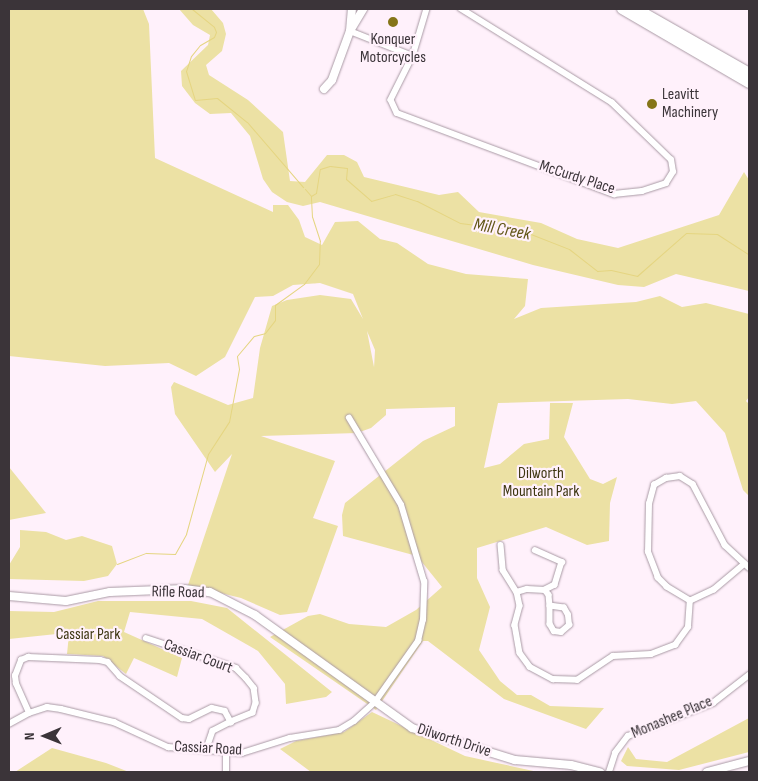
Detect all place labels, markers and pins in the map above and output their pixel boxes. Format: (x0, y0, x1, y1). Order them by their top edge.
marker: Konquer Motorcycles (387, 16, 399, 28)
place label: Konquer Motorcycles (360, 30, 426, 68)
place label: Leavitt Machinery (662, 85, 718, 123)
marker: Leavitt Machinery (646, 98, 658, 110)

